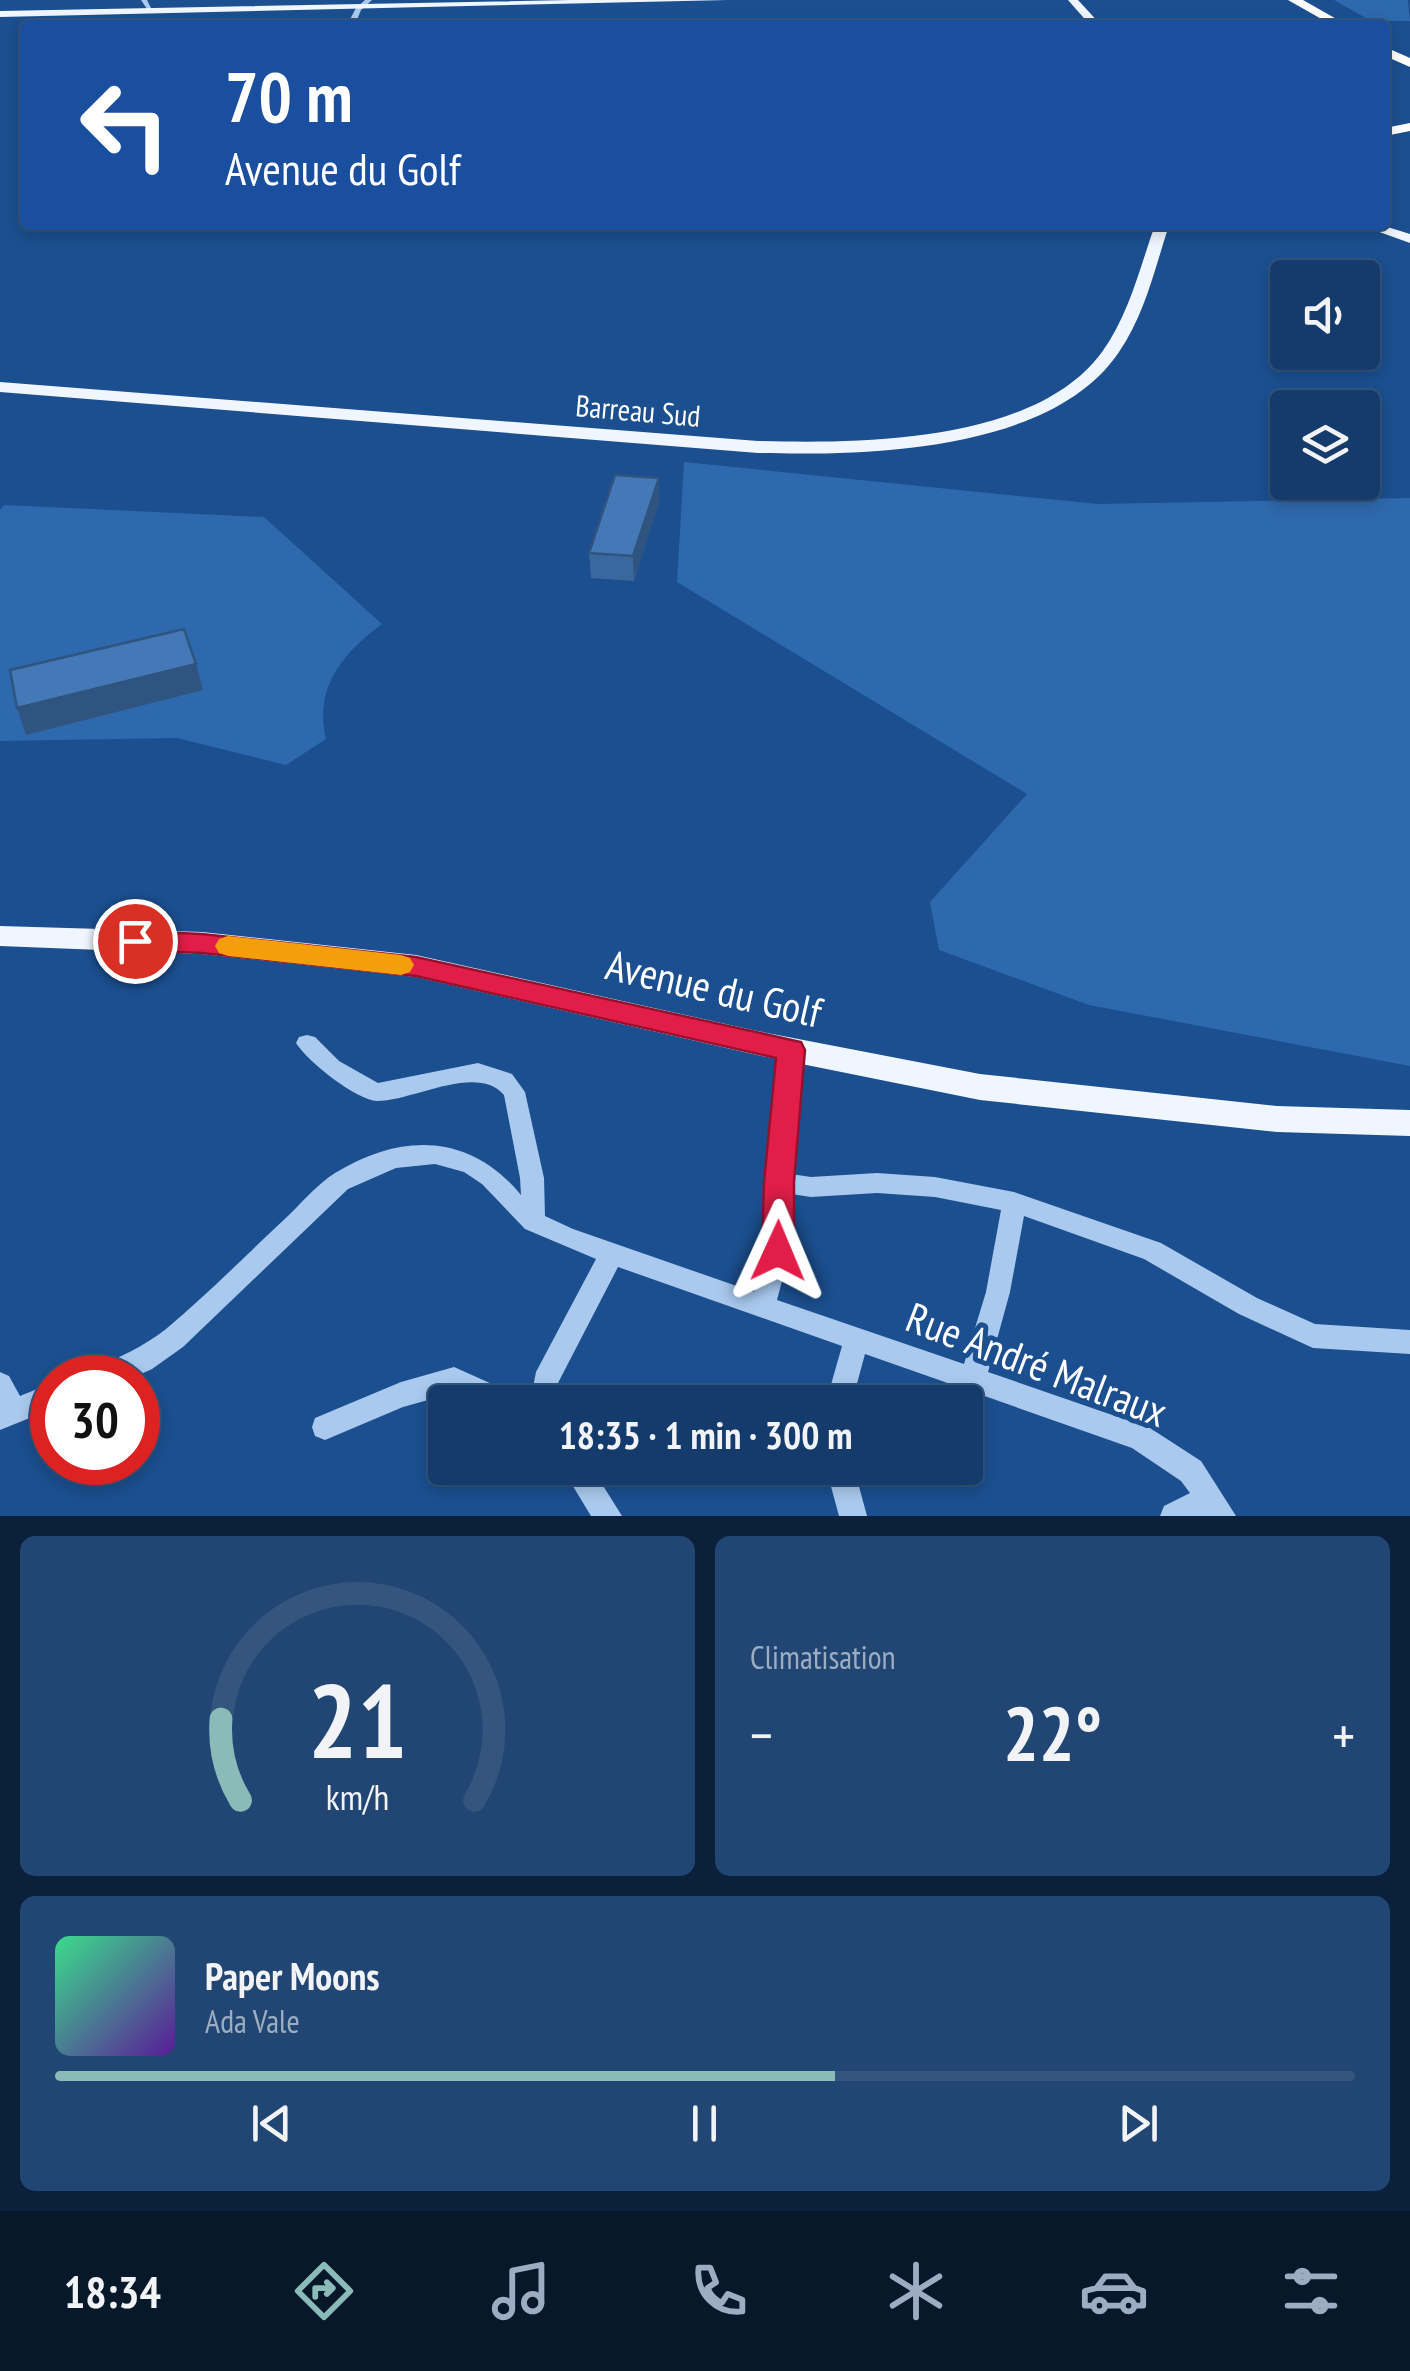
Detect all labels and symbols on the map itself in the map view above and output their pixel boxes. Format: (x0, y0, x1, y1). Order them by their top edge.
street label: Barreau Sud (574, 385, 702, 435)
pin (93, 899, 178, 984)
street label: Avenue du Golf (601, 936, 829, 1040)
position arrow (726, 1199, 830, 1303)
street label: Rue André Malraux (899, 1289, 1175, 1439)
speed limit sign: 30 (30, 1355, 160, 1485)

